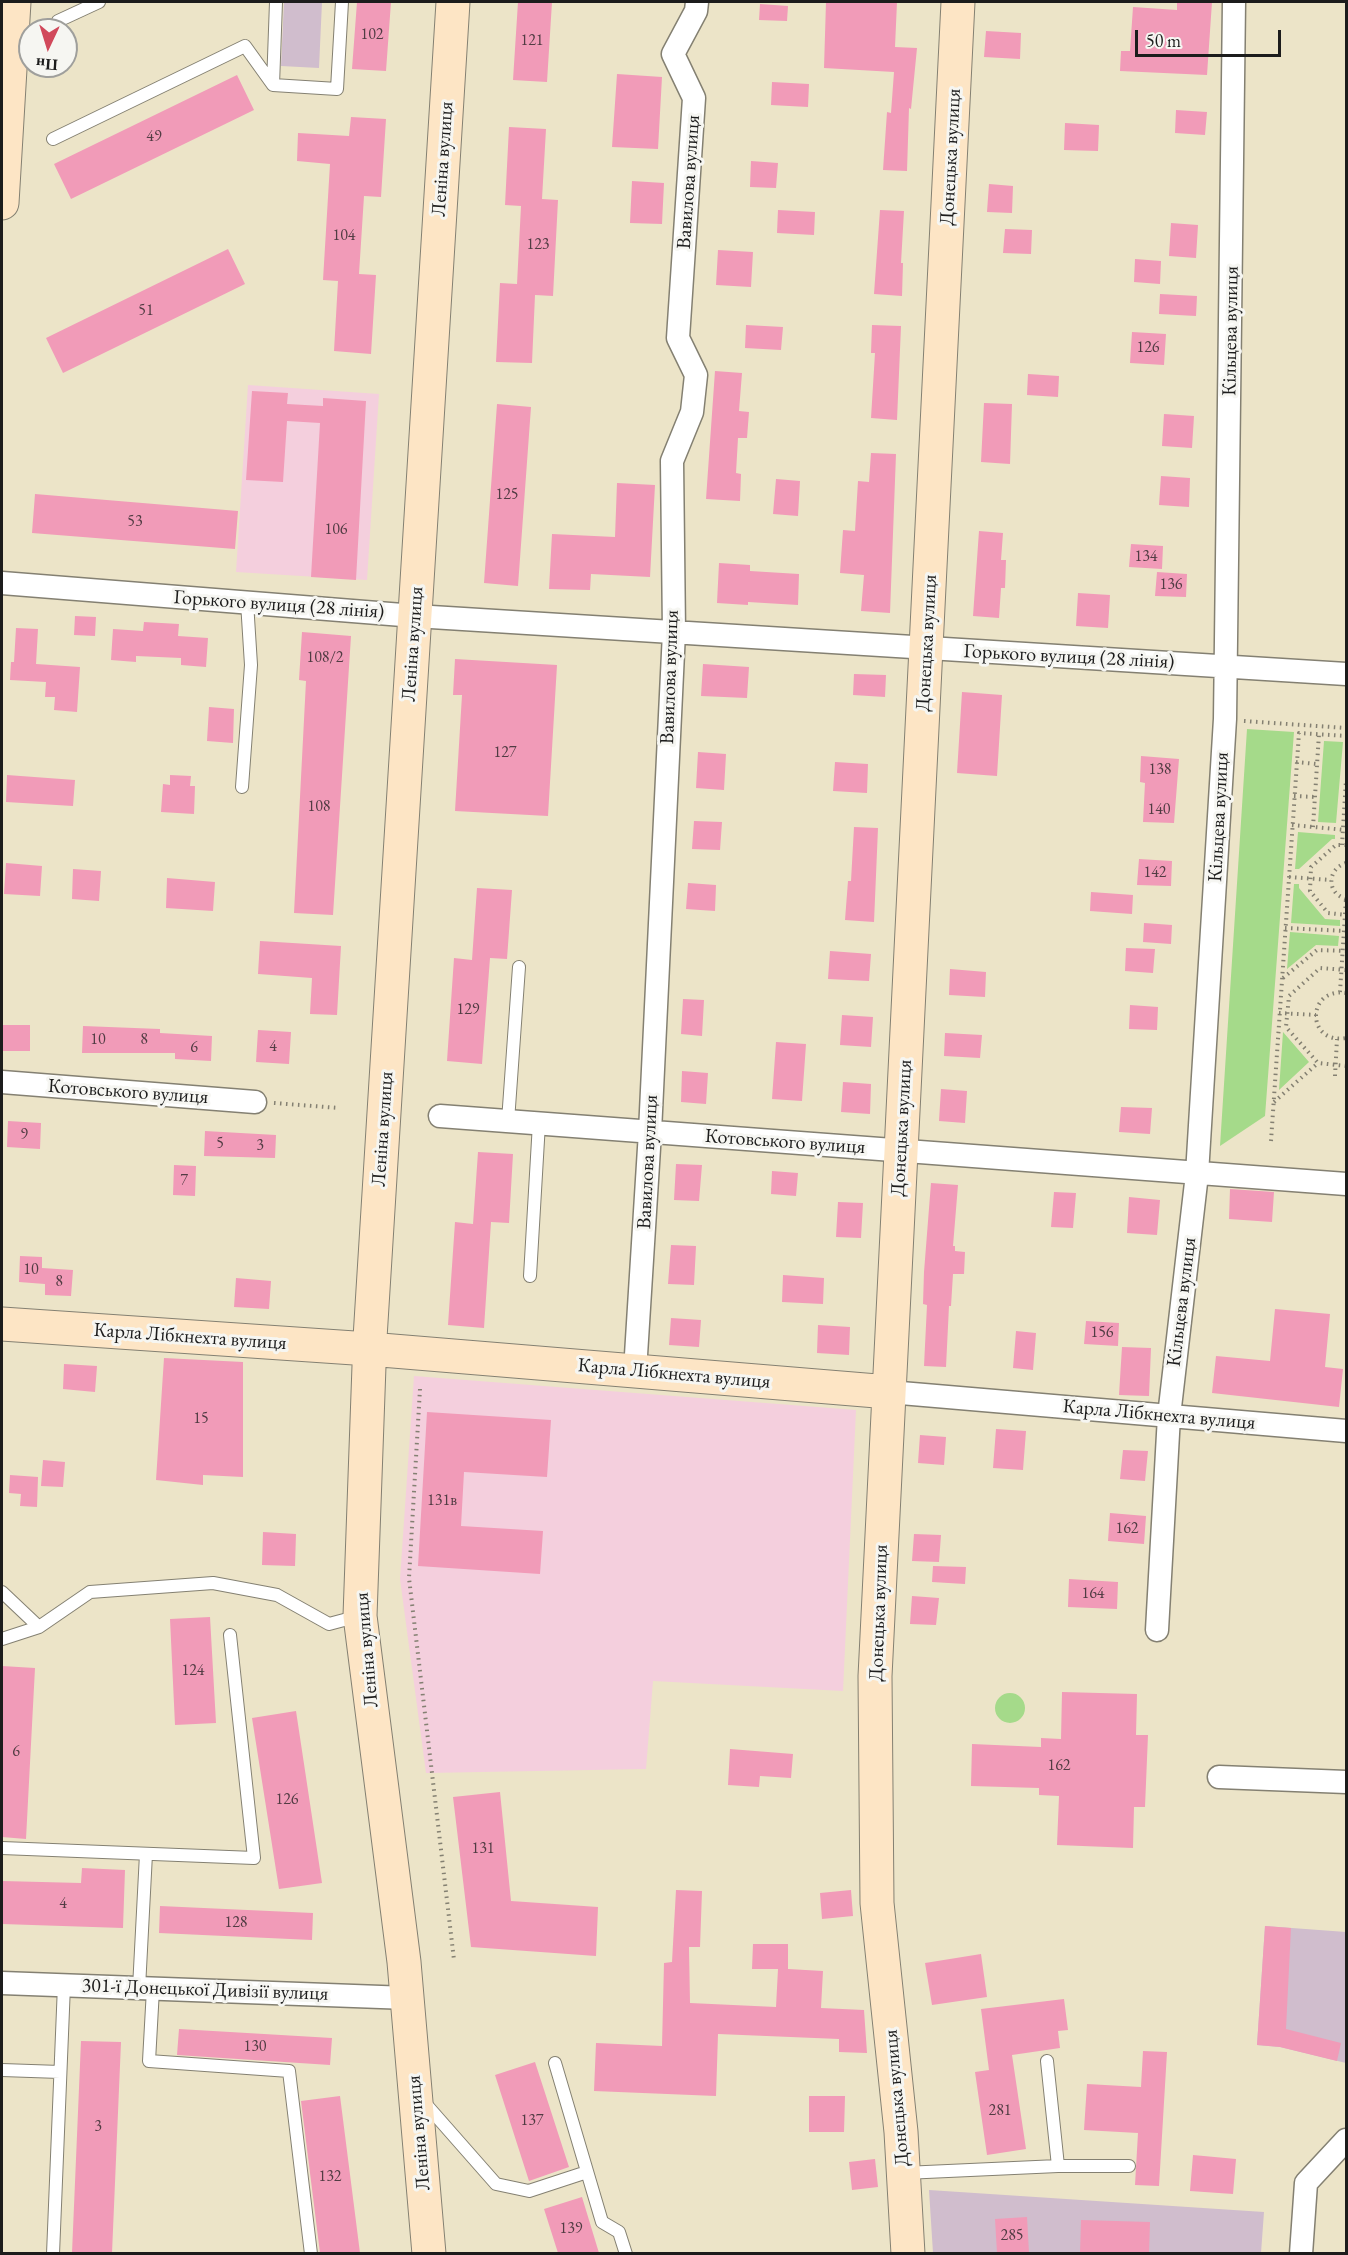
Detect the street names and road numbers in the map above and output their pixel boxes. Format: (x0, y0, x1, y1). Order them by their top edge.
street label: Донецька вулиця (935, 88, 967, 226)
street label: Леніна вулиця (427, 101, 459, 217)
street label: Вавилова вулиця (672, 114, 706, 250)
street label: Кільцева вулиця (1218, 266, 1244, 396)
street label: Донецька вулиця (911, 574, 943, 712)
street label: Горького вулиця (28 лiнiя) (173, 586, 385, 624)
street label: Леніна вулиця (397, 586, 429, 702)
street label: Вавилова вулиця (656, 609, 684, 745)
street label: Горького вулиця (28 лiнiя) (963, 639, 1175, 675)
street label: Кільцева вулиця (1204, 752, 1234, 882)
street label: Донецька вулиця (886, 1059, 918, 1197)
street label: Леніна вулиця (367, 1071, 399, 1187)
street label: Котовського вулиця (47, 1074, 209, 1110)
street label: Вавилова вулиця (632, 1094, 664, 1230)
street label: Котовського вулиця (704, 1124, 866, 1160)
street label: Кільцева вулиця (1162, 1236, 1202, 1368)
street label: Карла Лібкнехта вулиця (93, 1318, 287, 1356)
street label: Карла Лібкнехта вулиця (577, 1354, 771, 1394)
street label: Карла Лібкнехта вулиця (1062, 1395, 1256, 1435)
street label: Донецька вулиця (865, 1544, 893, 1682)
street label: Леніна вулиця (350, 1591, 384, 1709)
street label: 301-ї Донецької Дивізії вулиця (81, 1974, 329, 2006)
street label: Донецька вулиця (879, 2029, 915, 2167)
street label: Леніна вулиця (402, 2074, 436, 2192)

